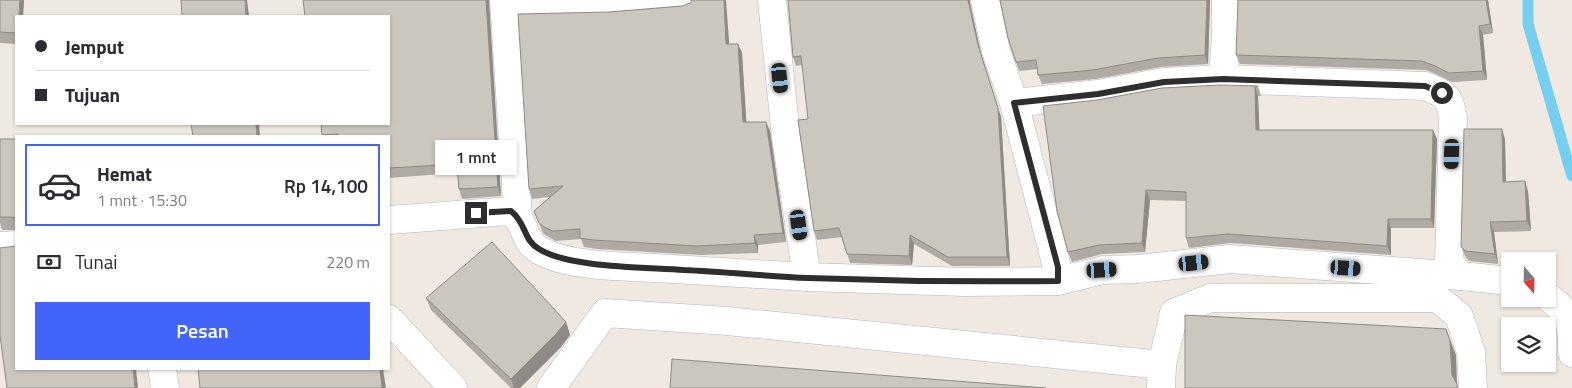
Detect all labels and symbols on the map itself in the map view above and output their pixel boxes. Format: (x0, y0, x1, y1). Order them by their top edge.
car (770, 62, 789, 94)
route start (1431, 82, 1453, 104)
car (1443, 139, 1460, 169)
callout: 1 mnt (435, 140, 517, 176)
route end (465, 202, 487, 224)
car (789, 209, 808, 241)
north arrow (1501, 252, 1556, 308)
car (1178, 254, 1209, 272)
car (1330, 259, 1361, 277)
car (1086, 262, 1117, 278)

